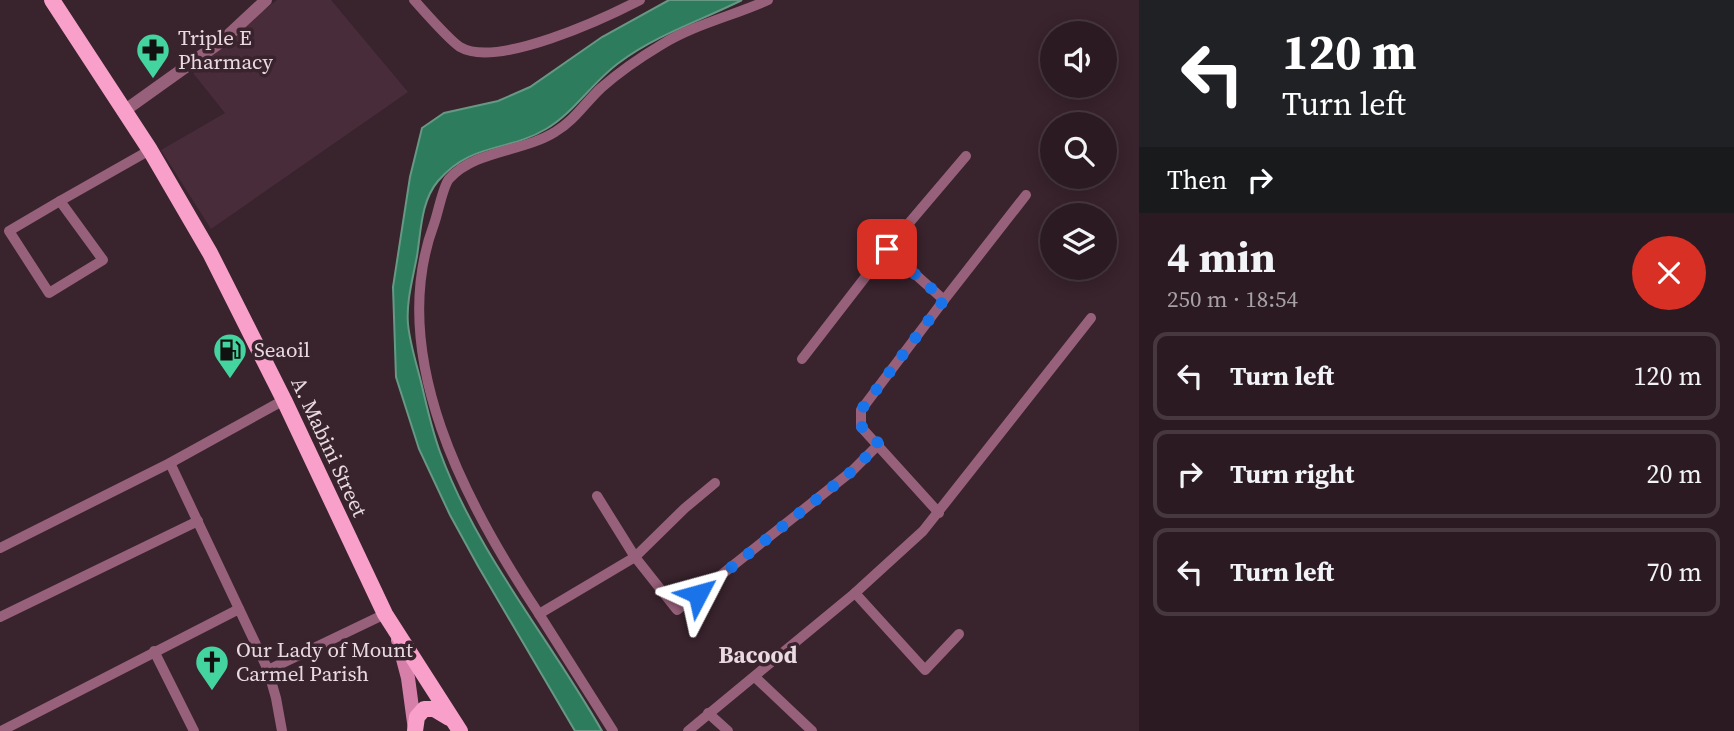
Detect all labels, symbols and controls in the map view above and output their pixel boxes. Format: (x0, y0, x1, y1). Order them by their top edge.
text: 120 m (1282, 18, 1417, 85)
map controls (1040, 21, 1117, 280)
button: sound (1040, 21, 1117, 98)
place label: Triple E Pharmacy (178, 23, 273, 76)
icon: left (1167, 28, 1258, 119)
pharmacy icon: Triple E Pharmacy (134, 31, 172, 80)
text: Turn left (1282, 82, 1406, 126)
button: search (1040, 112, 1117, 189)
icon: right (1241, 161, 1279, 199)
text: Then (1167, 162, 1227, 198)
button: layers (1040, 203, 1117, 280)
pin (857, 219, 917, 279)
text: 4 min (1167, 228, 1276, 286)
icon: arrive (868, 230, 906, 268)
button: close (1632, 236, 1706, 310)
text: 250 m · 18:54 (1167, 283, 1298, 315)
fuel station icon: Seaoil (211, 331, 249, 380)
place label: Seaoil (254, 335, 310, 364)
icon: left (1171, 357, 1209, 395)
text: Turn left (1230, 358, 1334, 394)
text: 120 m (1634, 358, 1702, 394)
street label: A. Mabini Street (284, 372, 375, 521)
icon: right (1171, 455, 1209, 493)
text: Turn right (1230, 456, 1354, 492)
text: 20 m (1647, 456, 1702, 492)
icon: left (1171, 553, 1209, 591)
text: Turn left (1230, 554, 1334, 590)
text: 70 m (1647, 554, 1702, 590)
position arrow (661, 557, 735, 631)
place label: Our Lady of Mount Carmel Parish (236, 635, 413, 688)
district label: Bacood (719, 639, 798, 671)
church icon: Our Lady of Mount Carmel Parish (193, 643, 231, 692)

